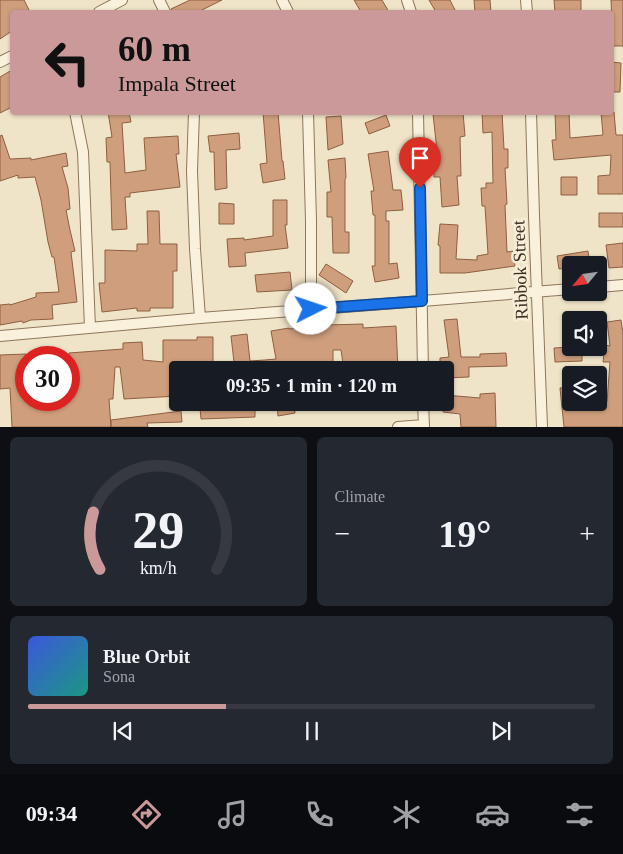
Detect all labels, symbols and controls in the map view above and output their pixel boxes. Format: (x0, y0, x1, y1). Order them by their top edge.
icon: left (35, 30, 100, 95)
text: 60 m (118, 30, 191, 69)
text: Impala Street (118, 71, 236, 96)
pin (399, 137, 441, 188)
icon: arrive (406, 144, 434, 172)
street label: Ribbok Street (508, 220, 532, 320)
north arrow (562, 256, 608, 301)
map controls (562, 256, 607, 411)
position arrow (284, 282, 336, 334)
button: sound (562, 311, 607, 356)
speed limit sign: 30 (15, 346, 80, 411)
button: layers (562, 366, 607, 411)
text: 09:35 · 1 min · 120 m (226, 375, 397, 396)
text: Climate (335, 488, 385, 505)
text: 29 (132, 502, 184, 559)
text: 19° (438, 513, 491, 555)
text: − (335, 518, 350, 549)
text: + (579, 518, 595, 549)
text: km/h (140, 558, 177, 578)
text: Blue Orbit (103, 646, 190, 667)
text: Sona (103, 668, 135, 685)
icon: previous (109, 717, 137, 745)
icon: pause (298, 717, 326, 745)
icon: next (487, 717, 515, 745)
icon: directions (129, 797, 164, 832)
icon: music (215, 797, 250, 832)
icon: phone (302, 797, 337, 832)
icon: climate (389, 797, 424, 832)
icon: car (475, 797, 510, 832)
icon: filters (562, 797, 597, 832)
text: 09:34 (26, 801, 77, 826)

